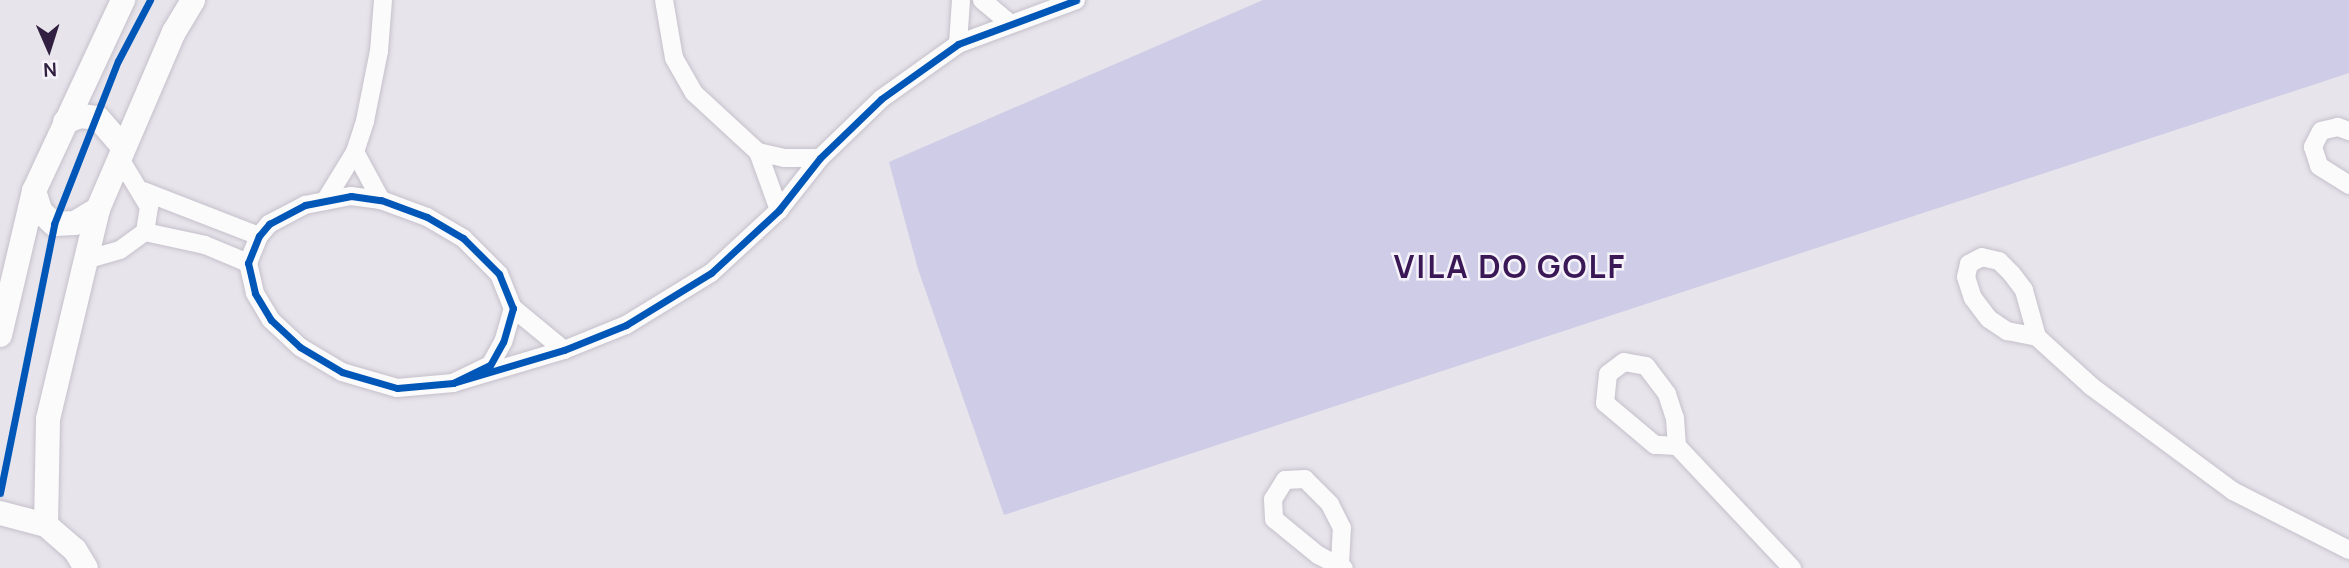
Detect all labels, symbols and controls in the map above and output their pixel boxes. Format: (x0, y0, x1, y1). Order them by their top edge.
north arrow (14, 14, 84, 84)
text: N (43, 57, 58, 83)
district label: VILA DO GOLF (1395, 247, 1625, 285)

